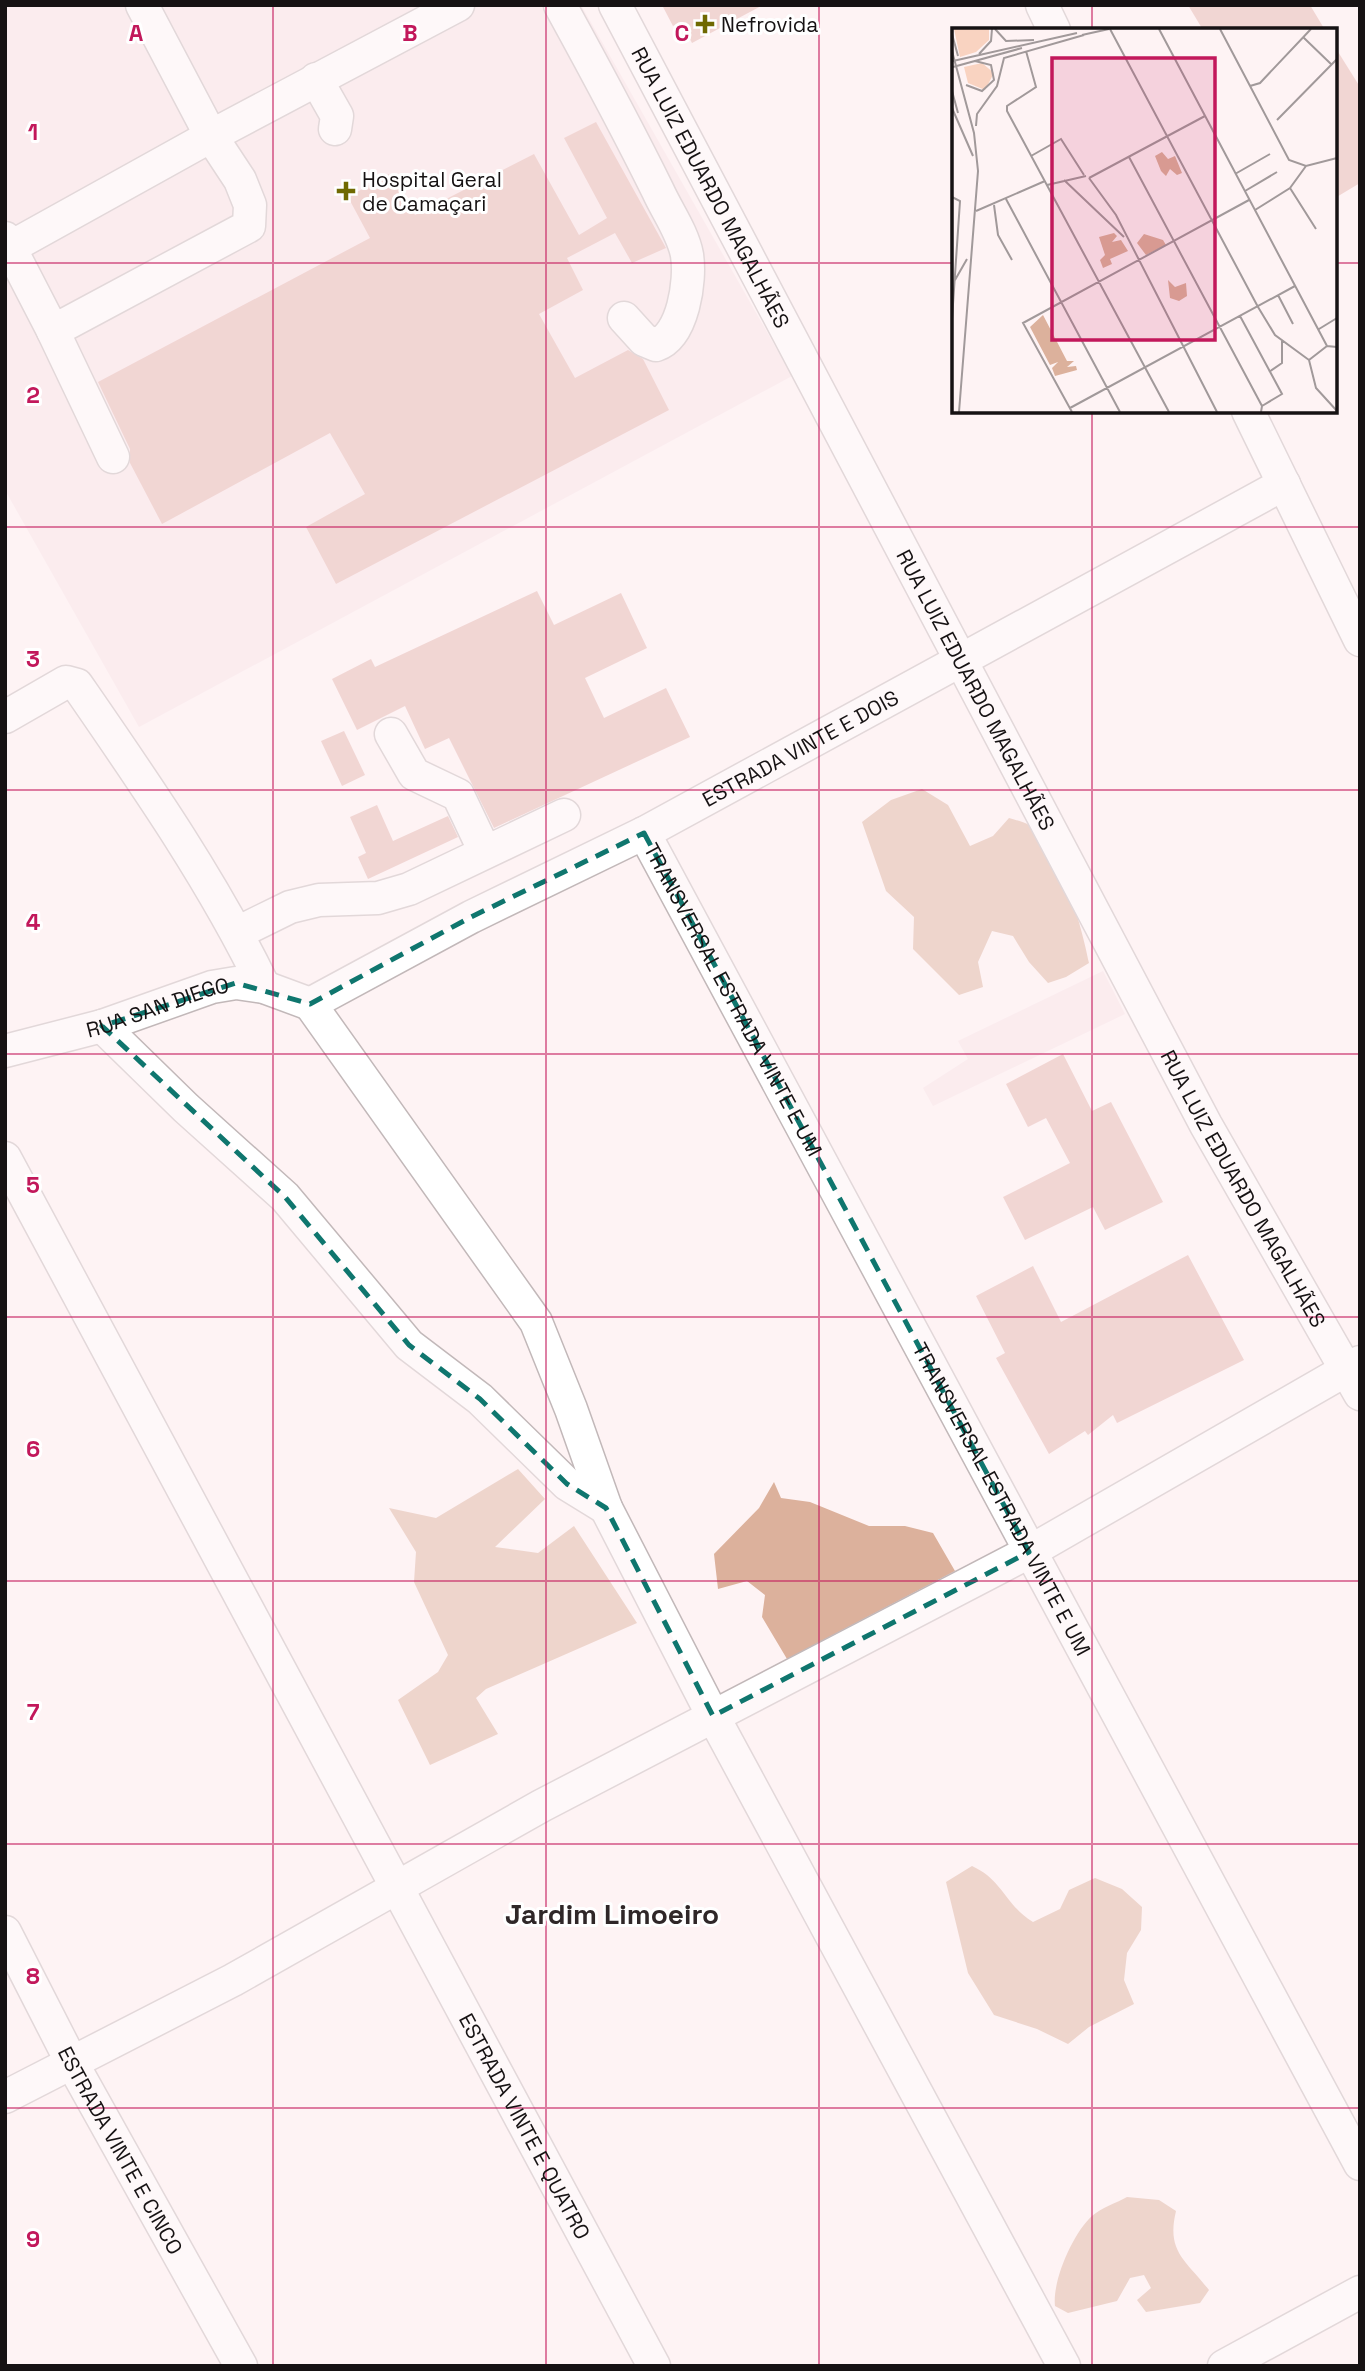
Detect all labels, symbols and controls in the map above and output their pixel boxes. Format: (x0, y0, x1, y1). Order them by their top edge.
place label: Nefrovida (721, 11, 818, 38)
marker: Nefrovida (695, 14, 715, 34)
text: A (129, 18, 144, 48)
text: B (402, 18, 418, 48)
text: C (675, 18, 689, 48)
inset map (952, 28, 1337, 413)
street label: RUA LUIZ EDUARDO MAGALHÃES (626, 42, 796, 332)
text: 1 (28, 117, 38, 147)
place label: Hospital Geral de Camaçari (362, 166, 502, 217)
marker: Hospital Geral de Camaçari (336, 181, 356, 201)
text: 2 (26, 380, 40, 410)
street label: RUA LUIZ EDUARDO MAGALHÃES (891, 544, 1061, 835)
text: 3 (26, 644, 40, 674)
street label: ESTRADA VINTE E DOIS (697, 684, 903, 812)
street label: TRANSVERSAL ESTRADA VINTE E UM (638, 838, 829, 1161)
text: 4 (26, 907, 41, 937)
street label: RUA SAN DIEGO (83, 971, 231, 1043)
street label: RUA LUIZ EDUARDO MAGALHÃES (1155, 1045, 1332, 1332)
text: 5 (26, 1170, 40, 1200)
street label: TRANSVERSAL ESTRADA VINTE E UM (907, 1337, 1097, 1660)
text: 6 (26, 1434, 40, 1464)
text: 7 (27, 1697, 40, 1727)
district label: Jardim Limoeiro (505, 1896, 719, 1932)
text: 8 (26, 1961, 40, 1991)
street label: ESTRADA VINTE E QUATRO (453, 2008, 597, 2244)
street label: ESTRADA VINTE E CINCO (52, 2042, 189, 2259)
text: 9 (26, 2224, 40, 2254)

